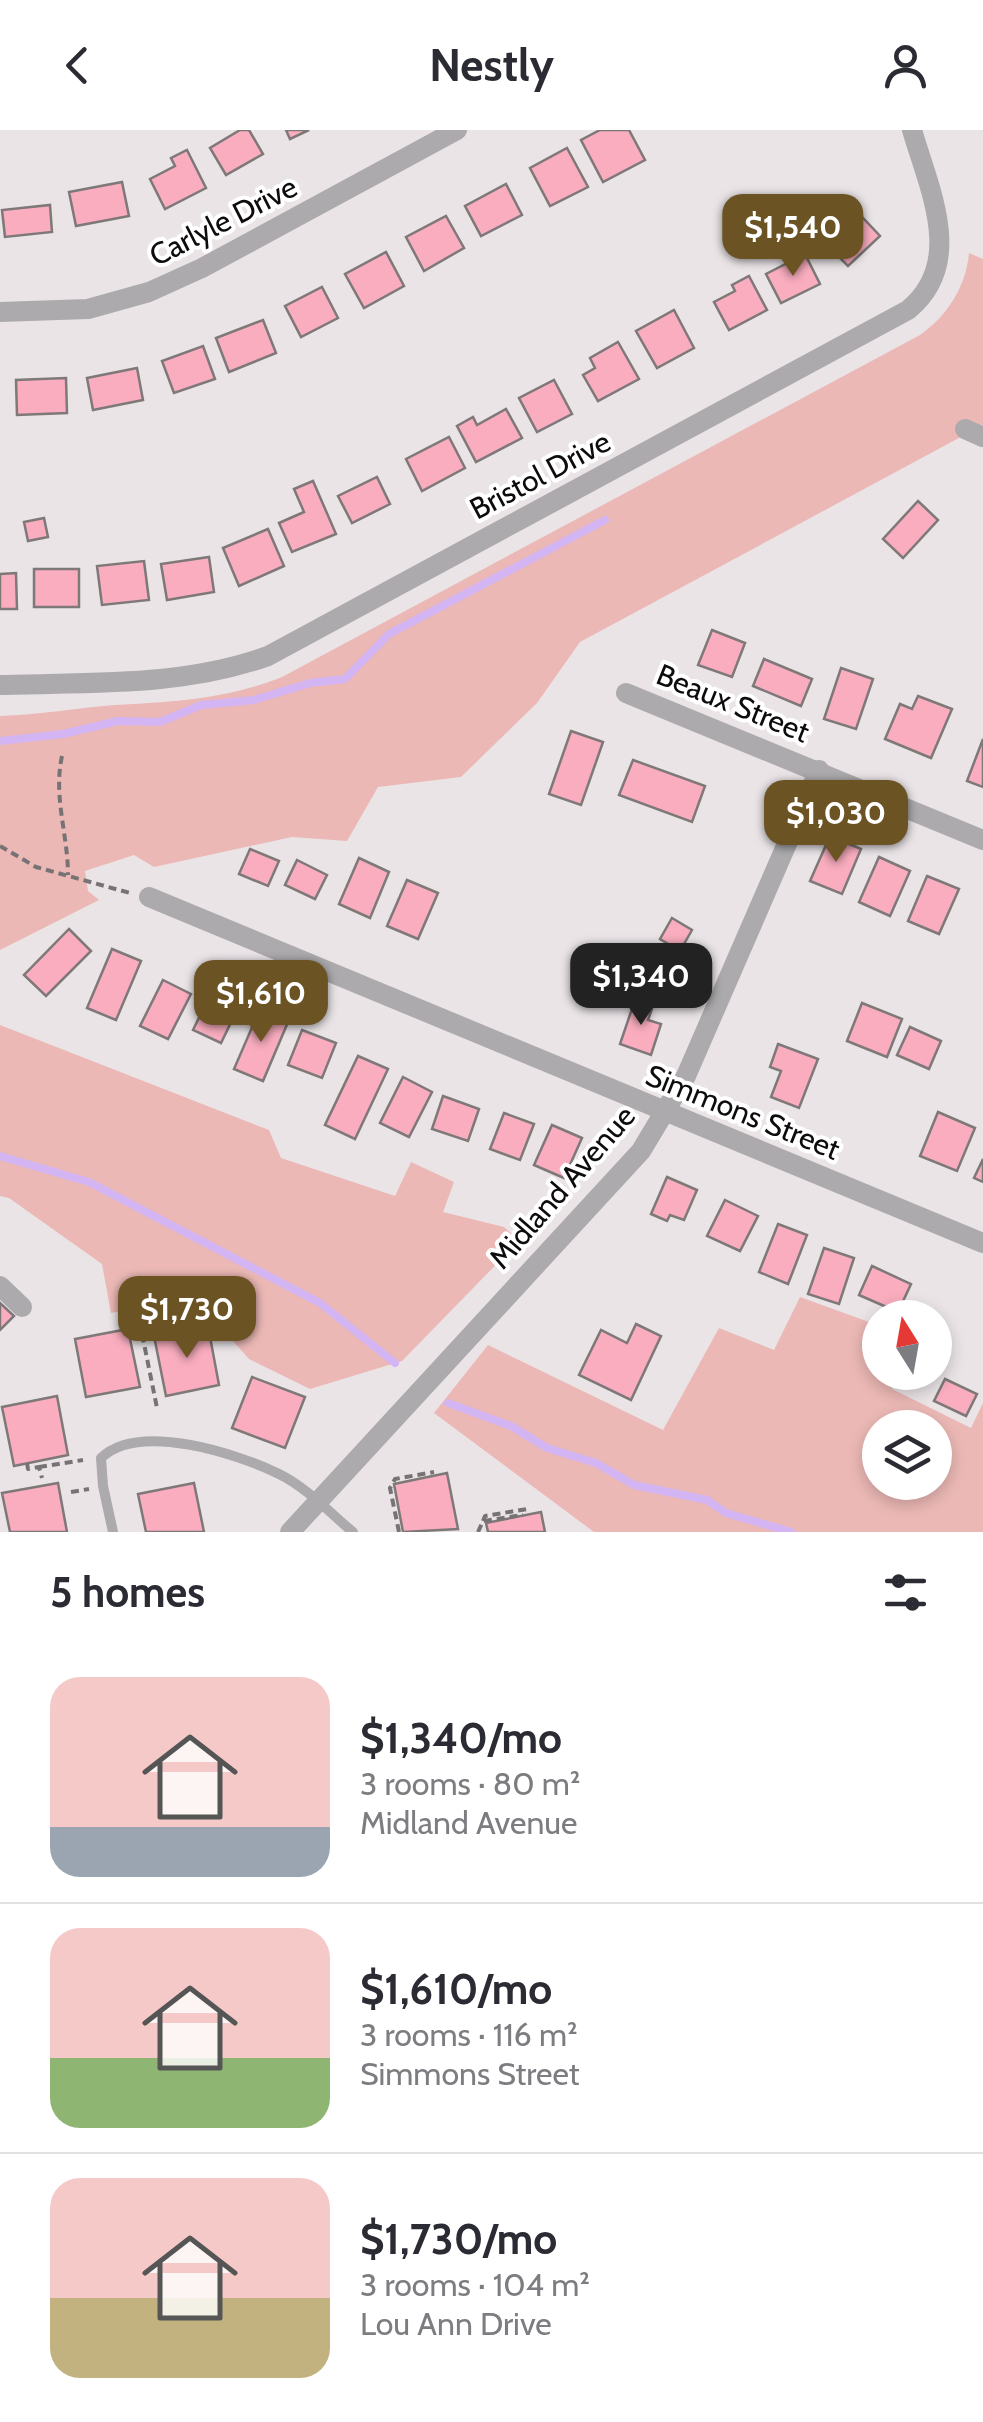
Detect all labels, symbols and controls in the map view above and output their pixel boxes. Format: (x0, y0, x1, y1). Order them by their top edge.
icon: back (50, 38, 105, 93)
text: Nestly (429, 38, 554, 92)
icon: person (878, 38, 933, 93)
street label: Carlyle Drive (143, 168, 303, 274)
pin: $1,540 (712, 194, 874, 279)
text: $1,540 (744, 207, 842, 246)
street label: Bristol Drive (464, 423, 616, 527)
street label: Beaux Street (651, 656, 815, 750)
pin: $1,030 (755, 780, 917, 865)
text: $1,030 (786, 793, 886, 832)
pin: $1,340 (560, 943, 722, 1028)
text: $1,340 (592, 956, 690, 995)
pin: $1,610 (180, 960, 342, 1045)
text: $1,610 (216, 973, 306, 1012)
street label: Simmons Street (641, 1056, 845, 1168)
street label: Midland Avenue (481, 1098, 643, 1276)
pin: $1,730 (106, 1276, 268, 1361)
text: $1,730 (140, 1289, 234, 1328)
north arrow (862, 1300, 952, 1390)
map controls (862, 1300, 952, 1500)
button: layers (862, 1410, 952, 1500)
icon: filters (878, 1565, 933, 1620)
text: 5 homes (50, 1566, 205, 1618)
text: $1,340/mo (360, 1712, 562, 1764)
icon: home (130, 1717, 250, 1837)
text: 3 rooms · 80 m² (360, 1764, 580, 1803)
text: Midland Avenue (360, 1803, 577, 1842)
text: $1,610/mo (360, 1963, 552, 2015)
icon: home (130, 1968, 250, 2088)
text: 3 rooms · 116 m² (360, 2015, 578, 2054)
text: Simmons Street (360, 2054, 580, 2093)
text: $1,730/mo (360, 2213, 557, 2265)
icon: home (130, 2218, 250, 2338)
text: 3 rooms · 104 m² (360, 2265, 590, 2304)
text: Lou Ann Drive (360, 2304, 552, 2343)

